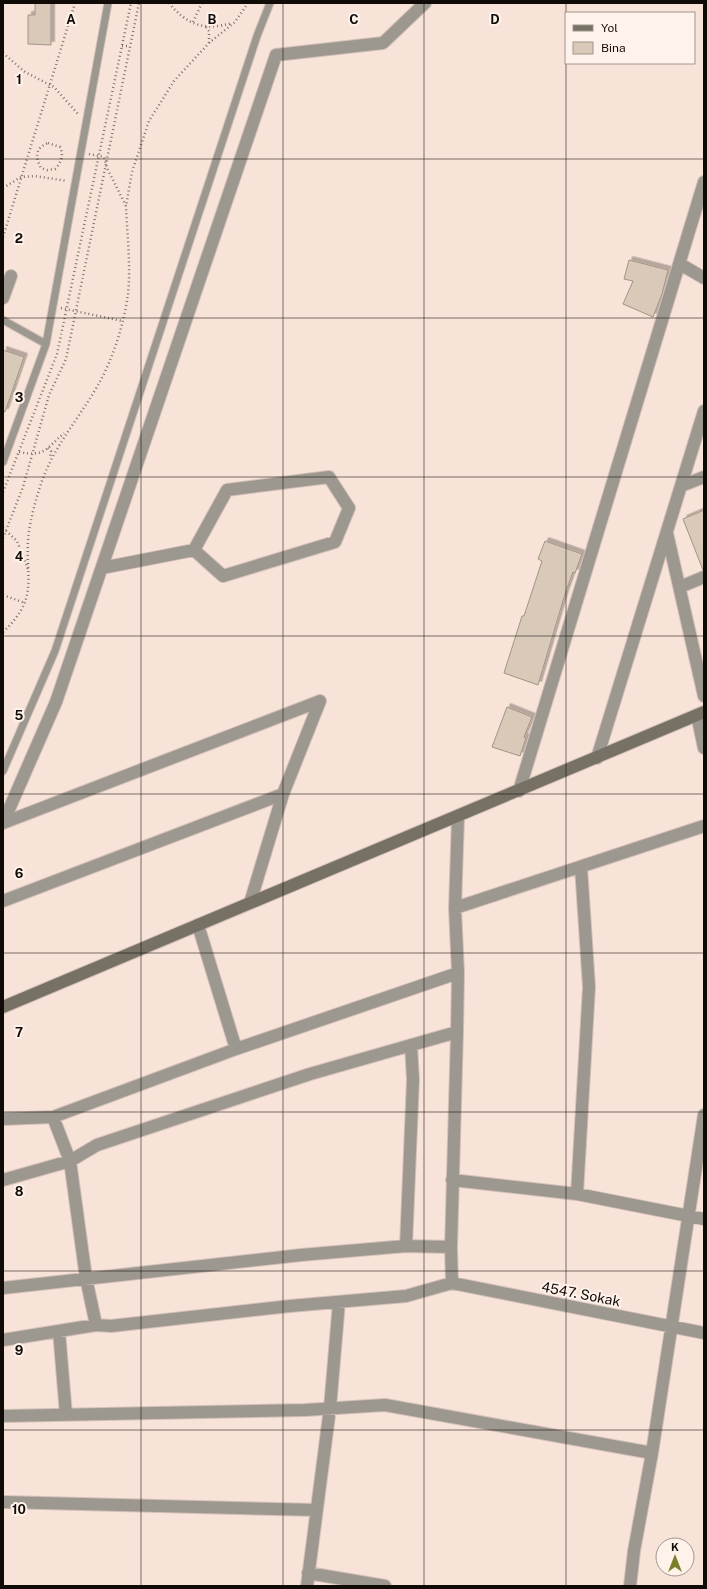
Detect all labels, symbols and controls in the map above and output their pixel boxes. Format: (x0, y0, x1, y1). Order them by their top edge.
text: A (66, 12, 76, 27)
text: B (208, 12, 217, 27)
text: C (349, 12, 359, 27)
text: D (490, 12, 500, 27)
legend (565, 12, 695, 64)
text: Yol (601, 21, 618, 35)
text: Bina (601, 41, 626, 55)
text: 1 (16, 72, 22, 87)
text: 2 (15, 231, 23, 246)
text: 3 (15, 390, 24, 405)
text: 4 (15, 549, 24, 564)
text: 5 (15, 708, 24, 723)
text: 6 (15, 866, 24, 881)
text: 7 (15, 1025, 23, 1040)
text: 8 (15, 1184, 24, 1199)
street label: 4547. Sokak (540, 1278, 622, 1310)
text: 9 (15, 1343, 23, 1358)
text: 10 (12, 1502, 26, 1517)
north arrow (655, 1537, 695, 1577)
text: K (671, 1541, 679, 1553)

